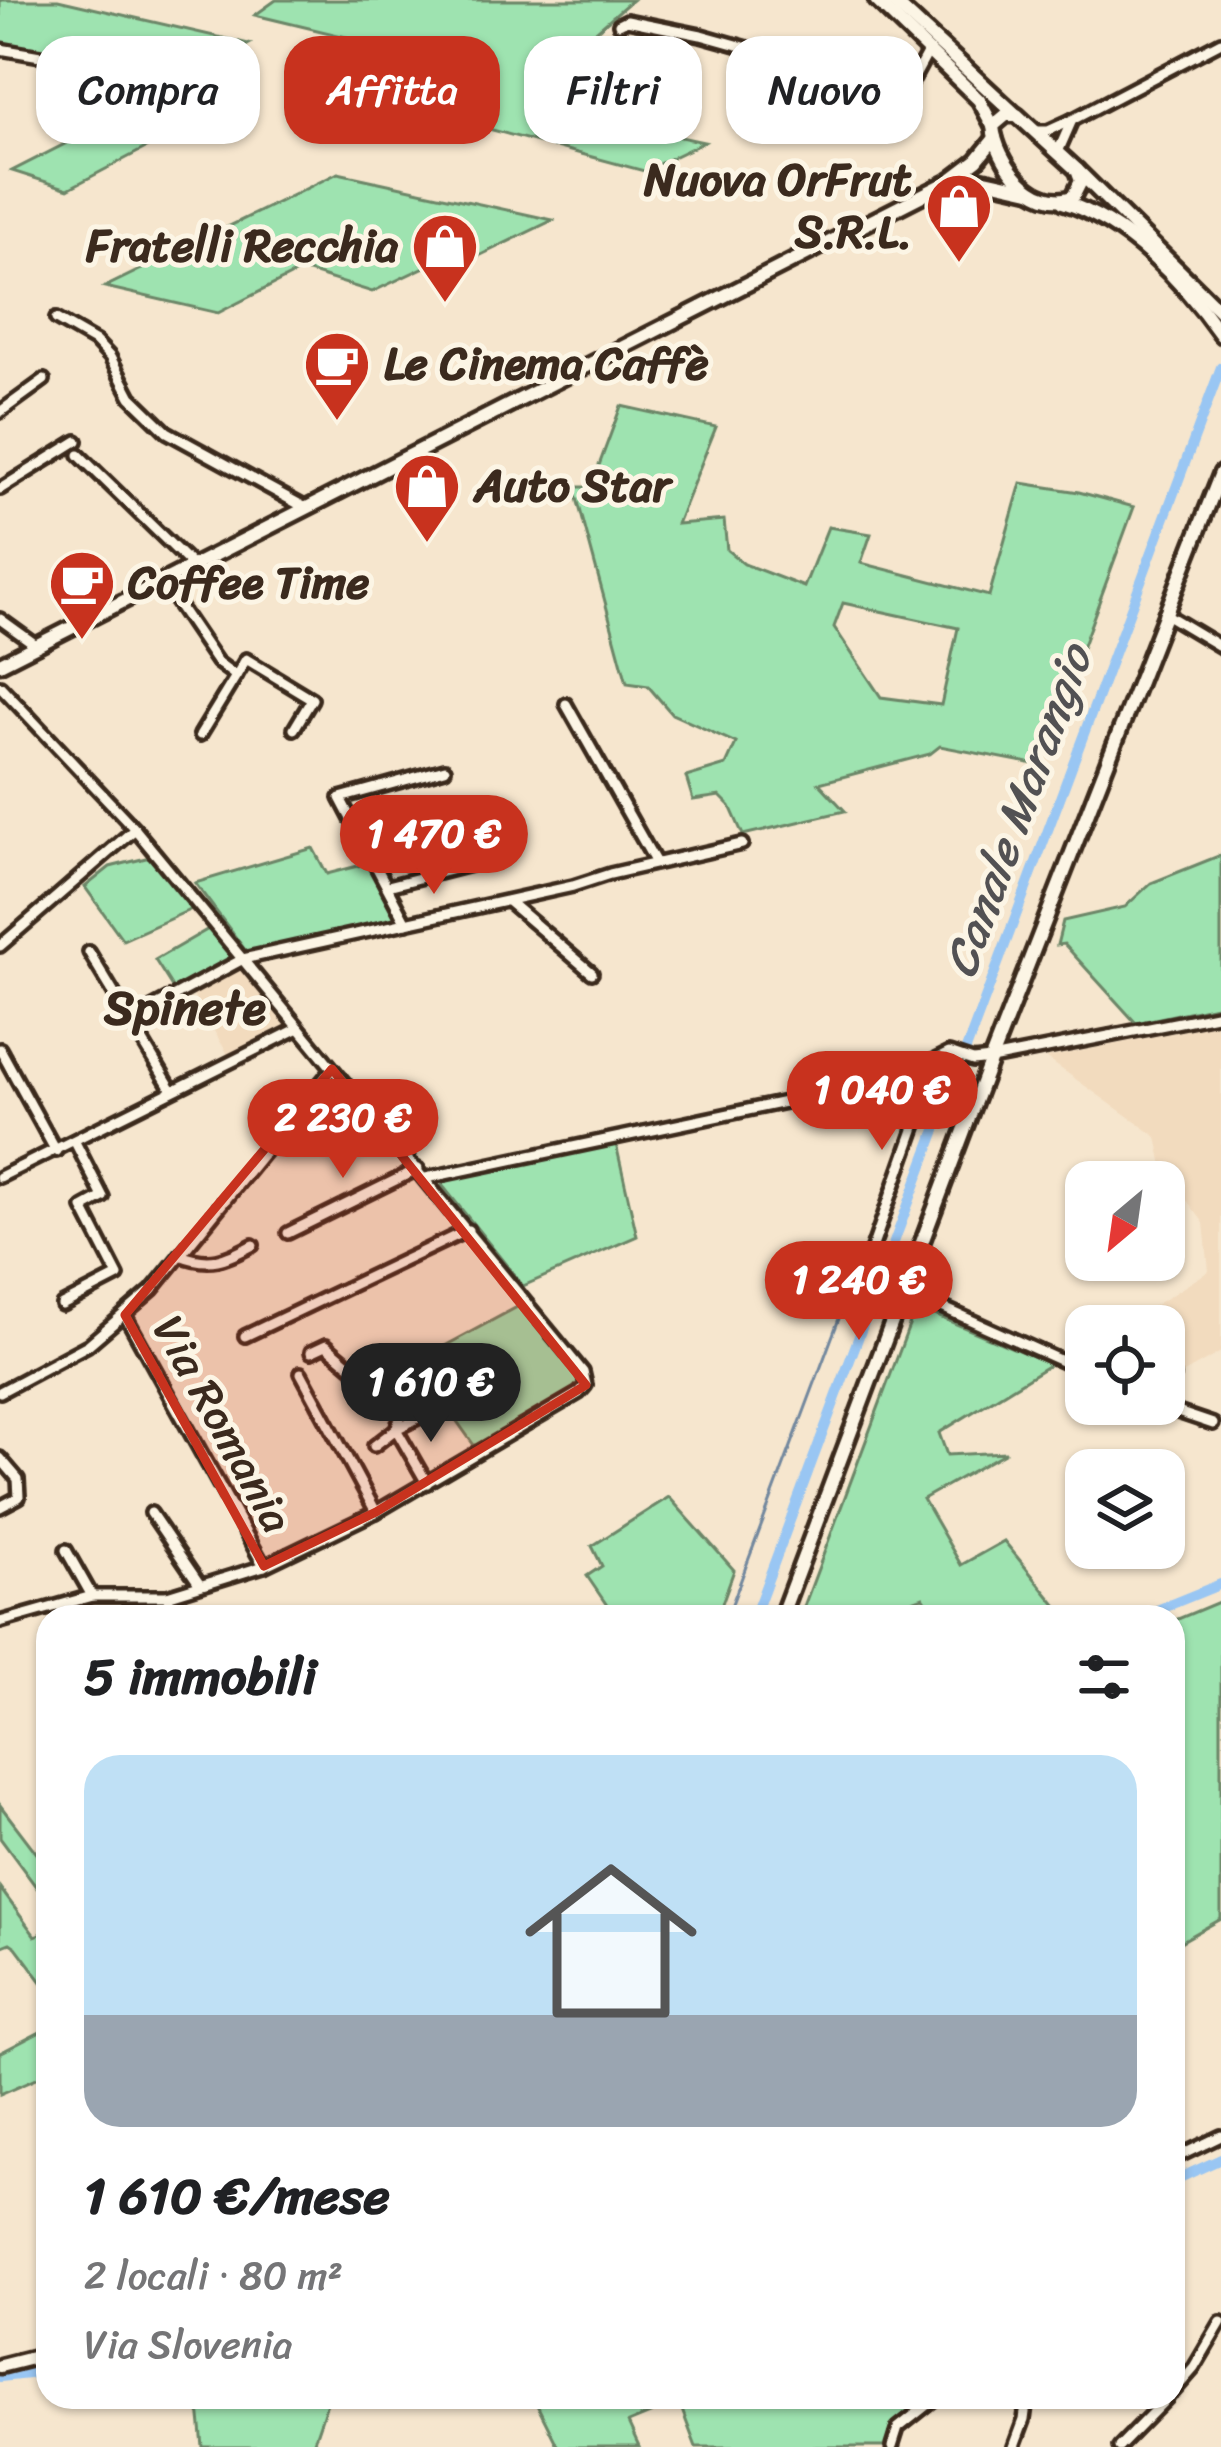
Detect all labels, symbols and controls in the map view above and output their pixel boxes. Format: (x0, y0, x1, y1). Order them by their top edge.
chip: Compra (36, 36, 260, 144)
chip: Affitta (284, 36, 500, 144)
chip: Filtri (524, 36, 702, 144)
chip: Nuovo (726, 36, 923, 144)
place label: Nuova OrFrut S.R.L. (643, 140, 912, 272)
shop icon: Nuova OrFrut S.R.L. (924, 171, 994, 265)
place label: Fratelli Recchia (85, 206, 398, 286)
shop icon: Fratelli Recchia (410, 211, 480, 305)
place label: Le Cinema Caffè (384, 324, 709, 404)
cafe icon: Le Cinema Caffè (302, 329, 372, 423)
place label: Auto Star (472, 446, 673, 526)
shop icon: Auto Star (392, 451, 462, 545)
place label: Coffee Time (127, 543, 369, 623)
cafe icon: Coffee Time (47, 548, 117, 642)
water label: Canale Marangio (918, 630, 1118, 989)
pin: 1 470 € (323, 795, 545, 897)
text: 1 470 € (367, 799, 501, 868)
district label: Spinete (103, 965, 266, 1050)
pin: 1 040 € (771, 1051, 993, 1153)
text: 1 040 € (814, 1055, 950, 1124)
pin: 2 230 € (232, 1079, 454, 1181)
text: 2 230 € (274, 1083, 412, 1152)
north arrow (1065, 1161, 1185, 1281)
map controls (1065, 1161, 1185, 1569)
pin: 1 240 € (748, 1241, 970, 1343)
text: 1 240 € (792, 1245, 926, 1314)
street label: Via Romania (130, 1300, 316, 1548)
button: locate (1065, 1305, 1185, 1425)
pin: 1 610 € (320, 1343, 542, 1445)
text: 1 610 € (368, 1347, 494, 1416)
button: layers (1065, 1449, 1185, 1569)
text: 5 immobili (84, 1632, 317, 1722)
icon: filters (1071, 1644, 1137, 1710)
icon: home (503, 1833, 719, 2049)
text: 1 610 €/mese (84, 2151, 390, 2241)
text: 2 locali · 80 m² (84, 2241, 343, 2310)
text: Via Slovenia (84, 2310, 292, 2379)

